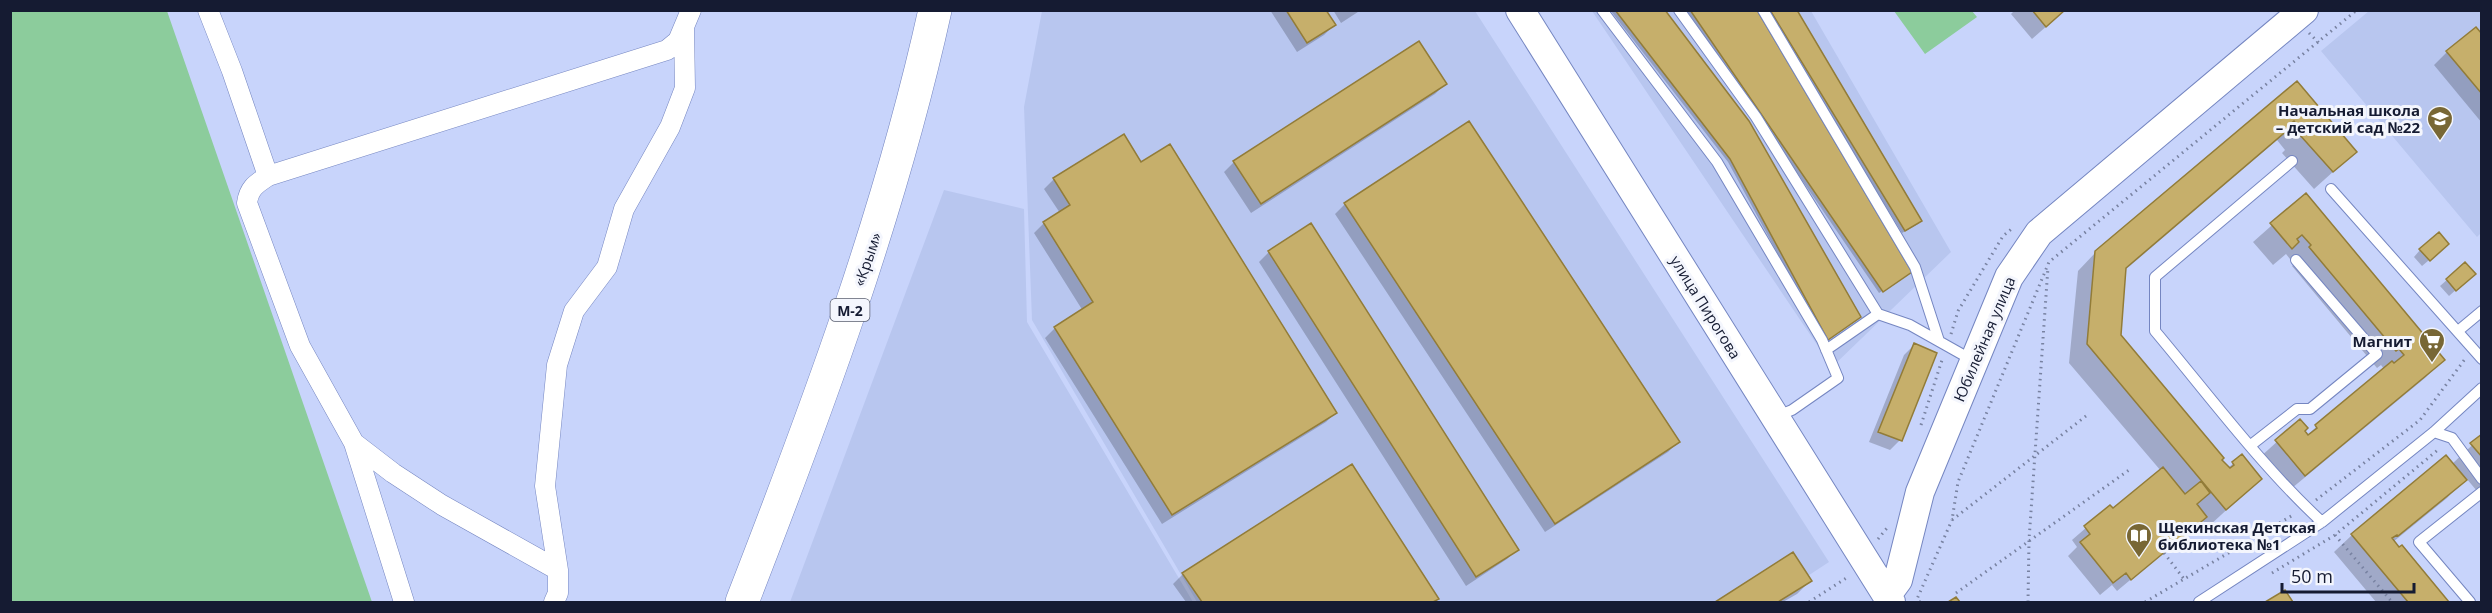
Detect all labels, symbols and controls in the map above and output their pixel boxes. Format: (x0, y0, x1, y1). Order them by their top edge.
place label: Начальная школа – детский сад №22 (2276, 100, 2420, 137)
school or university icon: Начальная школа – детский сад №22 (2425, 104, 2455, 142)
street label: «Крым» (848, 229, 886, 289)
street label: улица Пирогова (1666, 252, 1746, 362)
street label: Юбилейная улица (1949, 273, 2019, 405)
road number: М-2 (830, 299, 870, 321)
supermarket icon: Магнит (2417, 326, 2447, 364)
place label: Магнит (2353, 331, 2412, 351)
place label: Щекинская Детская библиотека №1 (2158, 517, 2316, 554)
library icon: Щекинская Детская библиотека №1 (2124, 521, 2154, 559)
scale bar (2282, 556, 2414, 594)
text: 50 m (2291, 564, 2333, 588)

